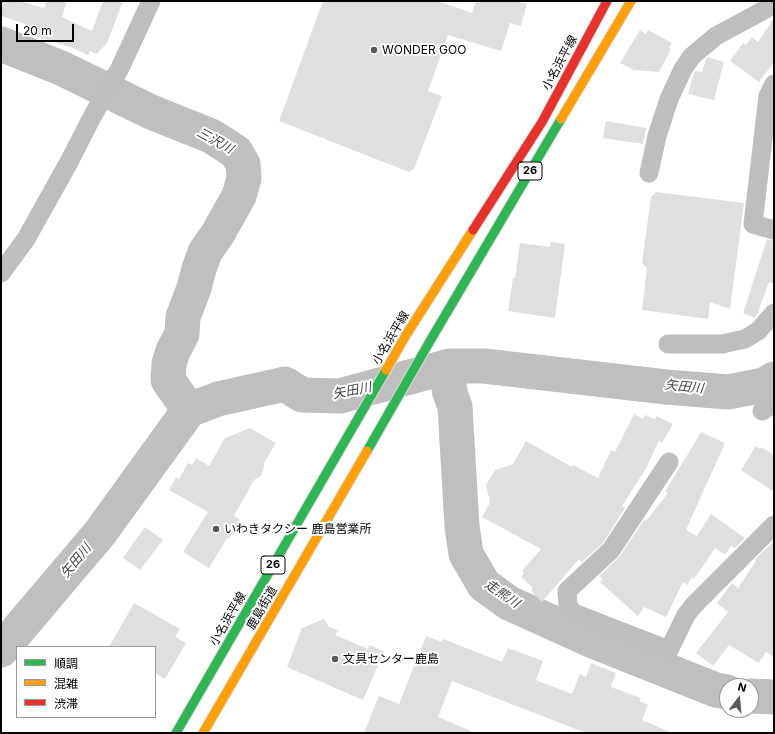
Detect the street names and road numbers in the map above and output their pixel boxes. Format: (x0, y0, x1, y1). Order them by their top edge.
street label: 小名浜平線 (540, 33, 580, 93)
road number: 26 (518, 162, 542, 180)
street label: 小名浜平線 (369, 309, 413, 367)
road number: 26 (261, 556, 285, 574)
street label: 鹿島街道 (244, 584, 280, 632)
street label: 小名浜平線 (207, 589, 249, 649)

